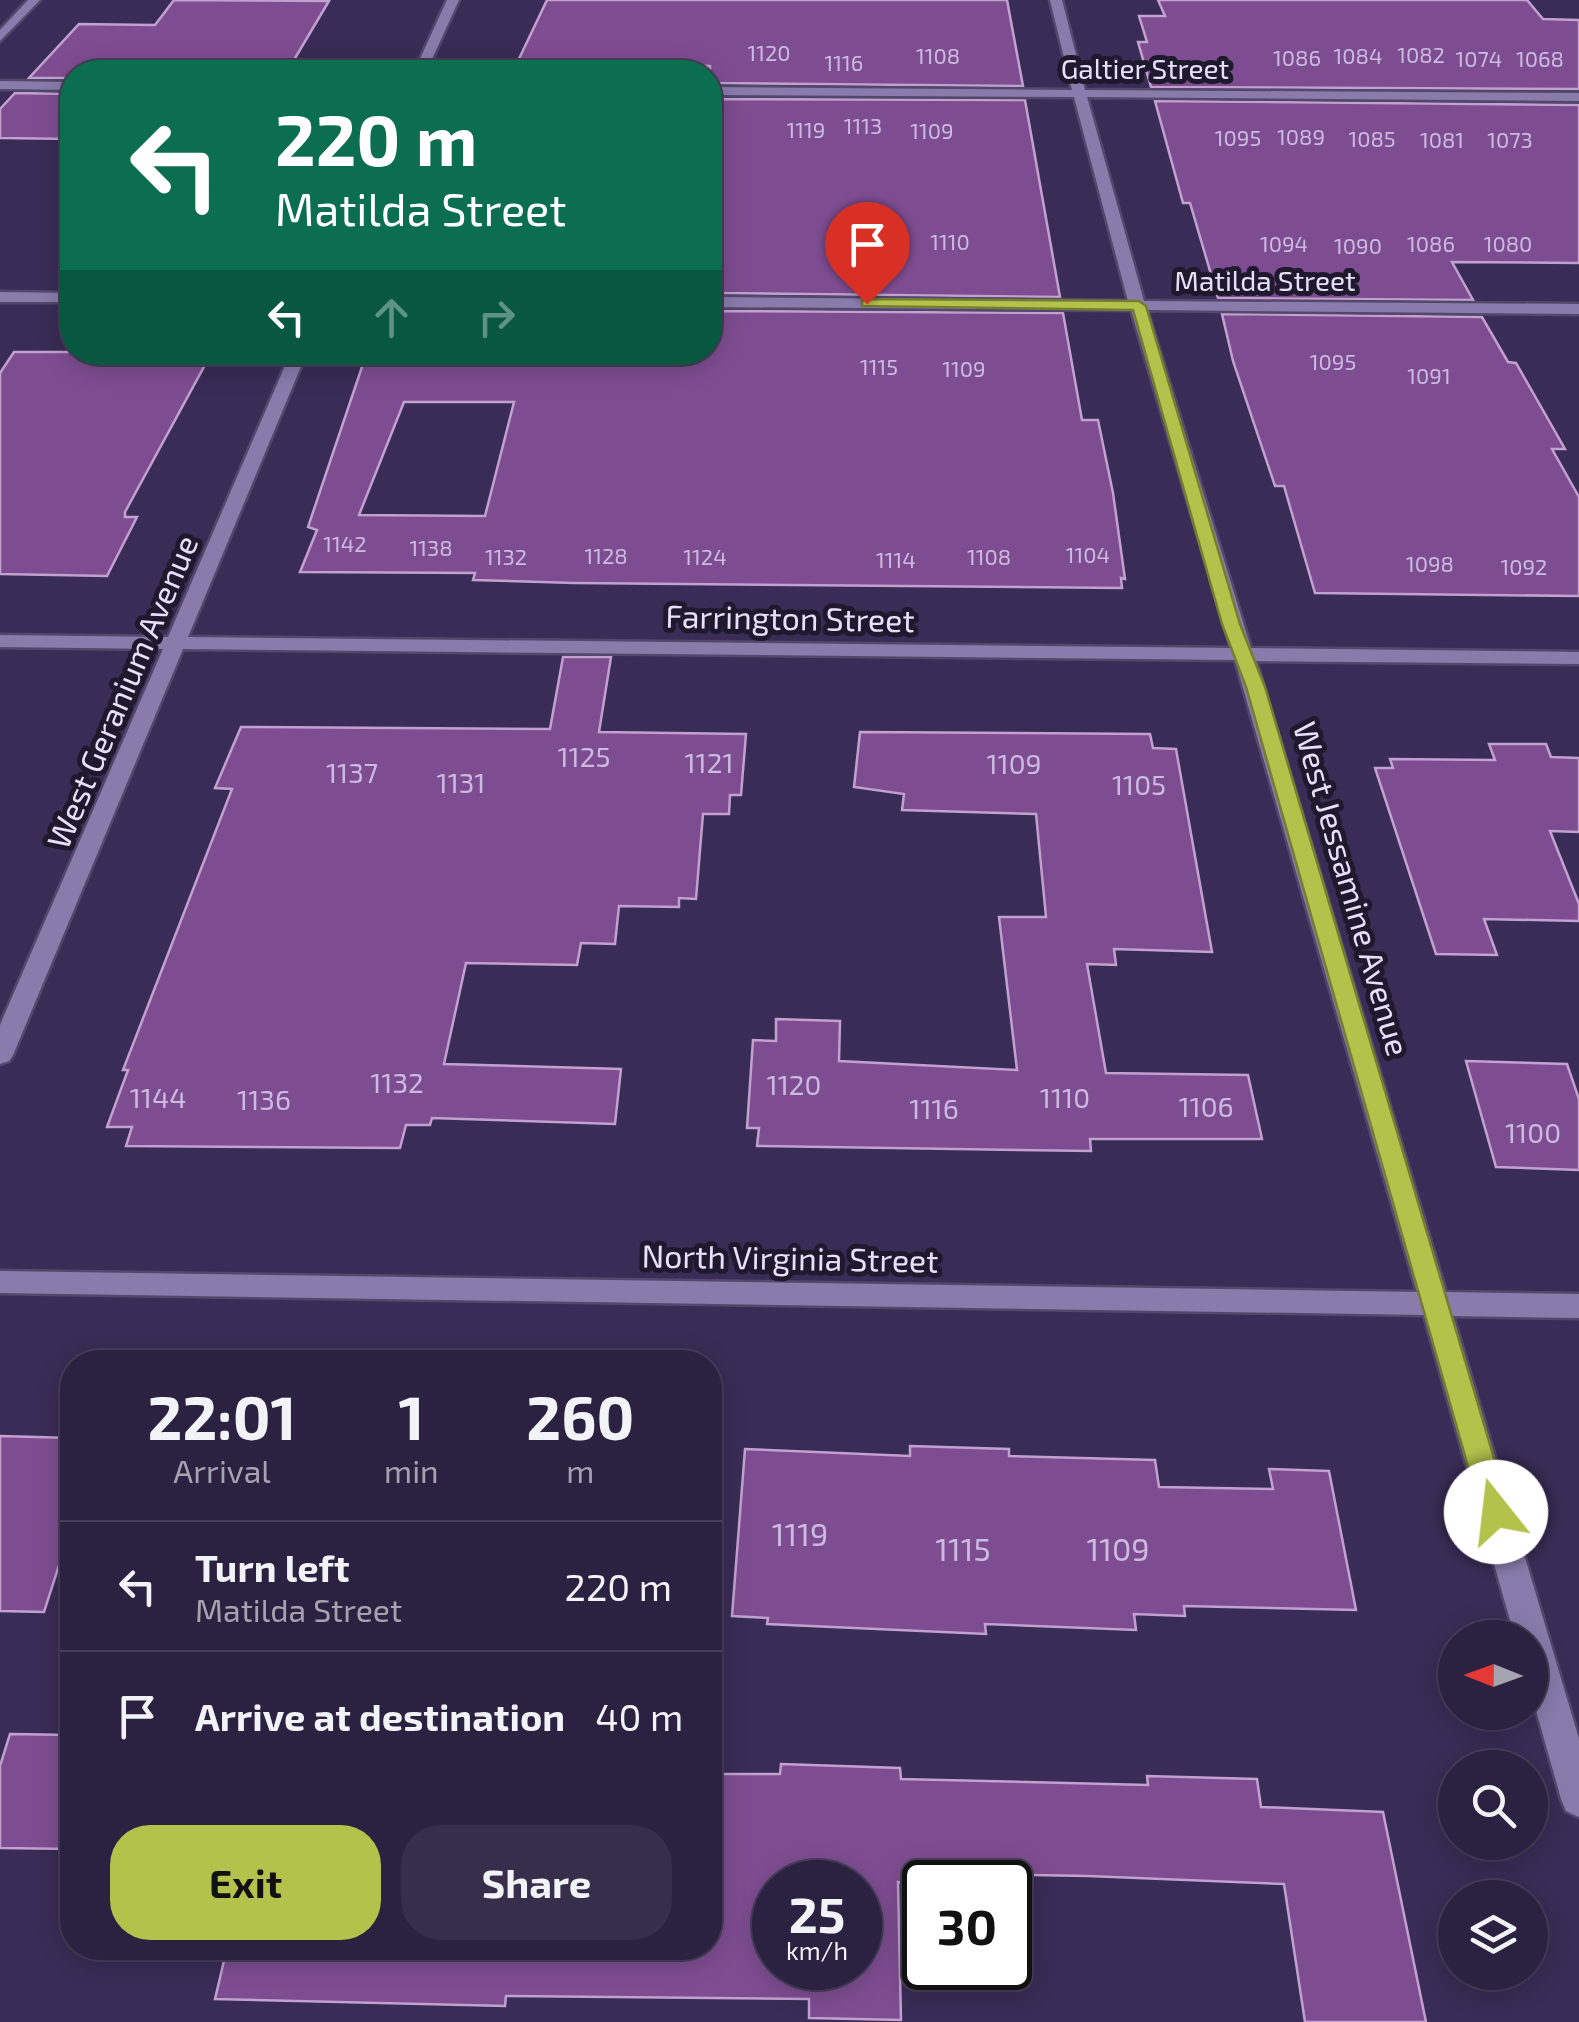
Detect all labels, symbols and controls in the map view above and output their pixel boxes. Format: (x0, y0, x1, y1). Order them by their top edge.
house number: 1120 (747, 39, 791, 65)
house number: 1082 (1397, 41, 1445, 67)
house number: 1108 (916, 42, 960, 68)
house number: 1084 (1334, 42, 1382, 68)
house number: 1086 (1273, 44, 1321, 70)
house number: 1074 (1456, 45, 1502, 71)
house number: 1068 (1516, 45, 1564, 71)
house number: 1116 (825, 49, 863, 75)
street label: Galtier Street (1061, 51, 1229, 85)
text: 220 m (275, 96, 477, 180)
icon: left (110, 100, 240, 230)
house number: 1113 (844, 112, 882, 138)
house number: 1119 (787, 116, 825, 142)
house number: 1109 (910, 117, 954, 143)
house number: 1089 (1277, 123, 1325, 149)
house number: 1095 (1215, 124, 1261, 150)
house number: 1085 (1348, 125, 1396, 151)
house number: 1081 (1420, 126, 1464, 152)
house number: 1073 (1487, 126, 1533, 152)
text: Matilda Street (275, 181, 566, 235)
pin (825, 202, 910, 305)
icon: arrive (840, 217, 895, 272)
house number: 1110 (930, 228, 970, 254)
house number: 1094 (1260, 230, 1308, 256)
house number: 1086 (1407, 230, 1455, 256)
house number: 1080 (1484, 230, 1532, 256)
house number: 1090 (1334, 232, 1382, 258)
street label: Matilda Street (1174, 263, 1356, 297)
icon: left (259, 290, 314, 345)
icon: ahead (364, 290, 419, 345)
icon: right (469, 290, 524, 345)
house number: 1095 (1310, 348, 1356, 374)
house number: 1115 (860, 353, 898, 379)
house number: 1109 (942, 355, 986, 381)
house number: 1091 (1407, 362, 1451, 388)
street label: West Geranium Avenue (38, 529, 204, 854)
house number: 1142 (323, 530, 367, 556)
house number: 1138 (409, 534, 453, 560)
house number: 1104 (1066, 541, 1110, 567)
house number: 1128 (584, 542, 628, 568)
house number: 1132 (485, 543, 527, 569)
house number: 1124 (683, 543, 727, 569)
house number: 1108 (967, 543, 1011, 569)
house number: 1114 (876, 546, 916, 572)
house number: 1098 (1406, 550, 1454, 576)
house number: 1092 (1501, 553, 1547, 579)
street label: Farrington Street (665, 596, 915, 638)
street label: West Jessamine Avenue (1287, 717, 1419, 1060)
house number: 1125 (557, 739, 611, 773)
house number: 1121 (684, 745, 734, 779)
house number: 1109 (986, 746, 1042, 780)
house number: 1137 (326, 755, 378, 789)
house number: 1131 (436, 765, 486, 799)
house number: 1105 (1112, 767, 1166, 801)
house number: 1132 (370, 1065, 424, 1099)
house number: 1120 (767, 1067, 821, 1101)
house number: 1144 (130, 1080, 186, 1114)
house number: 1110 (1040, 1080, 1090, 1114)
house number: 1136 (237, 1082, 291, 1116)
house number: 1106 (1178, 1089, 1234, 1123)
house number: 1116 (909, 1091, 959, 1125)
house number: 1100 (1505, 1115, 1561, 1149)
street label: North Virginia Street (641, 1235, 939, 1279)
text: 22:01 (148, 1380, 297, 1452)
text: 1 (398, 1380, 424, 1452)
text: 260 (526, 1380, 634, 1452)
text: Arrival (173, 1451, 271, 1489)
text: min (384, 1451, 439, 1489)
text: m (566, 1451, 594, 1489)
position arrow (1444, 1460, 1548, 1564)
house number: 1119 (772, 1514, 828, 1552)
house number: 1115 (935, 1529, 991, 1567)
house number: 1109 (1086, 1529, 1150, 1567)
text: Turn left (195, 1544, 350, 1590)
icon: left (110, 1559, 165, 1614)
text: 220 m (565, 1563, 672, 1609)
text: Matilda Street (195, 1590, 402, 1628)
north arrow (1438, 1620, 1548, 1730)
map controls (1438, 1620, 1548, 1990)
icon: arrive (110, 1689, 165, 1744)
text: Arrive at destination (195, 1693, 565, 1739)
text: 40 m (595, 1693, 683, 1739)
button: search (1438, 1750, 1548, 1860)
button: Exit (110, 1825, 381, 1940)
button: Share (401, 1825, 672, 1940)
speed limit sign: 30 (902, 1860, 1032, 1990)
button: layers (1438, 1880, 1548, 1990)
text: 25 (789, 1883, 845, 1943)
text: km/h (786, 1935, 848, 1965)

